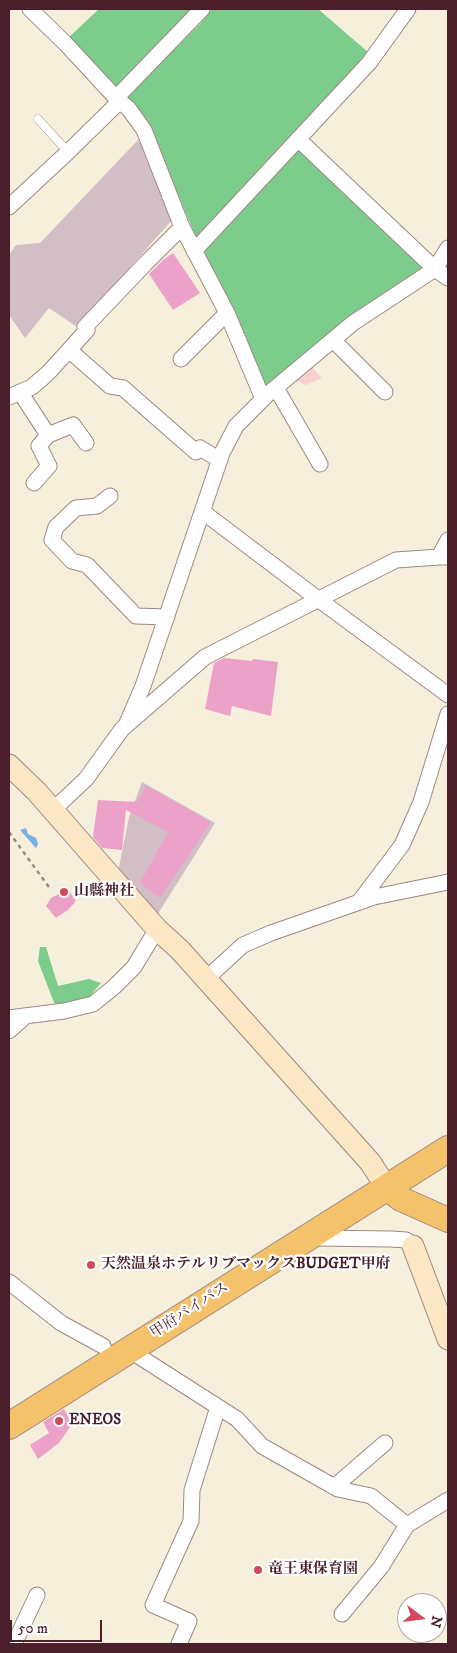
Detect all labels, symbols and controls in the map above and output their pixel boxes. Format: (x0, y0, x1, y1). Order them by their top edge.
place label: 山縣神社 (74, 883, 134, 901)
marker: 山縣神社 (58, 886, 70, 898)
place label: 天然温泉ホテルリブマックスBUDGET甲府 (101, 1256, 391, 1274)
marker: 天然温泉ホテルリブマックスBUDGET甲府 (85, 1259, 97, 1271)
street label: 甲府バイパス (147, 1279, 233, 1343)
place label: ENEOS (69, 1412, 121, 1430)
marker: ENEOS (53, 1415, 65, 1427)
place label: 竜王東保育園 (268, 1561, 358, 1579)
marker: 竜王東保育園 (252, 1564, 264, 1576)
north arrow (397, 1593, 447, 1643)
scale bar (12, 1610, 105, 1642)
text: N (425, 1614, 446, 1630)
text: 50 m (18, 1619, 48, 1638)

